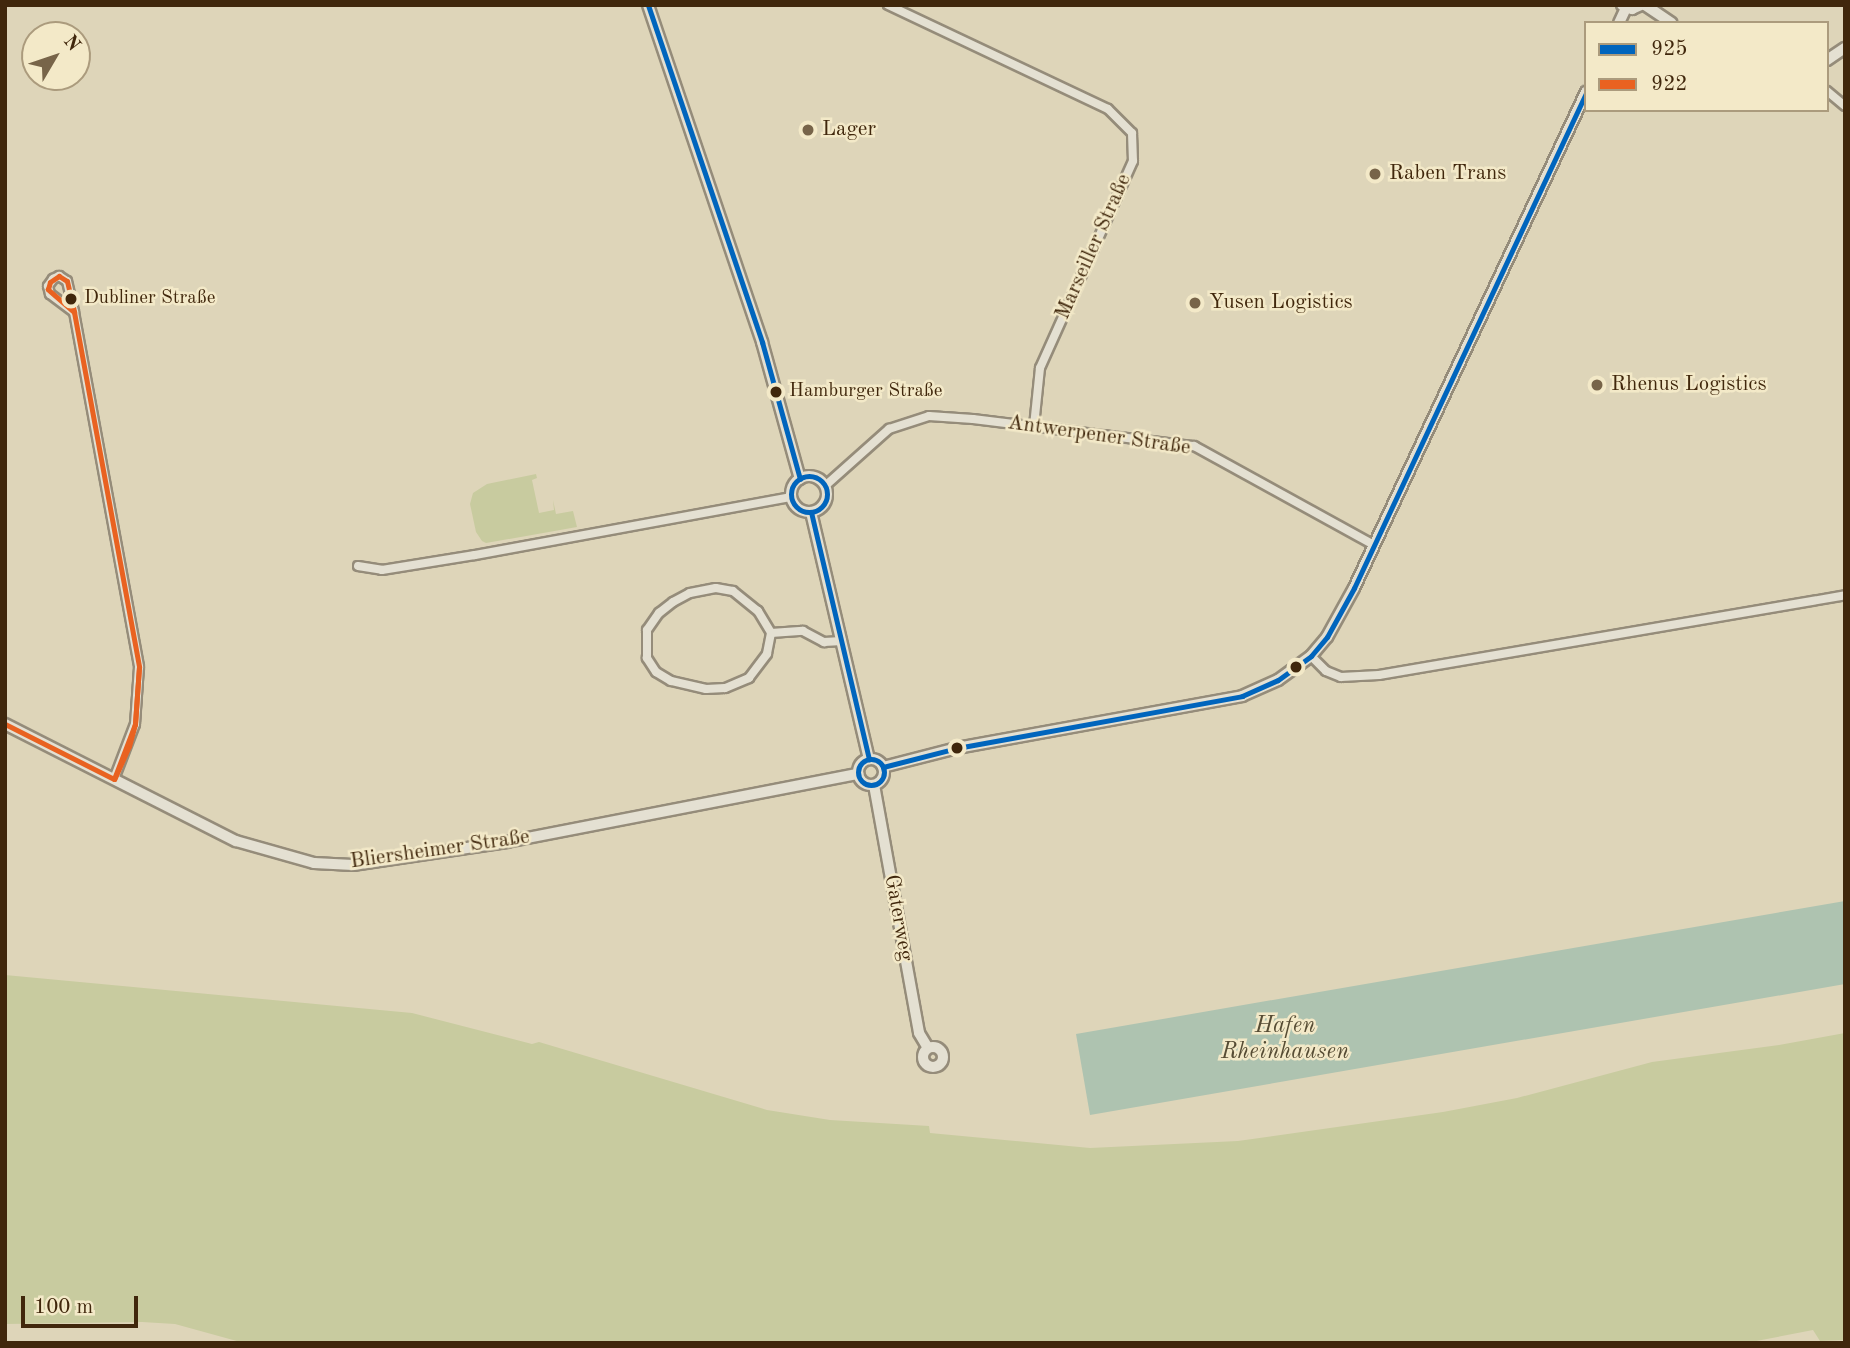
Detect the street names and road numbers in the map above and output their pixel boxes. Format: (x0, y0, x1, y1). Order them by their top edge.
street label: Marseiller Straße (1051, 170, 1137, 324)
street label: Antwerpener Straße (1006, 411, 1192, 461)
street label: Bliersheimer Straße (349, 825, 531, 875)
street label: Gaterweg (878, 873, 918, 963)

